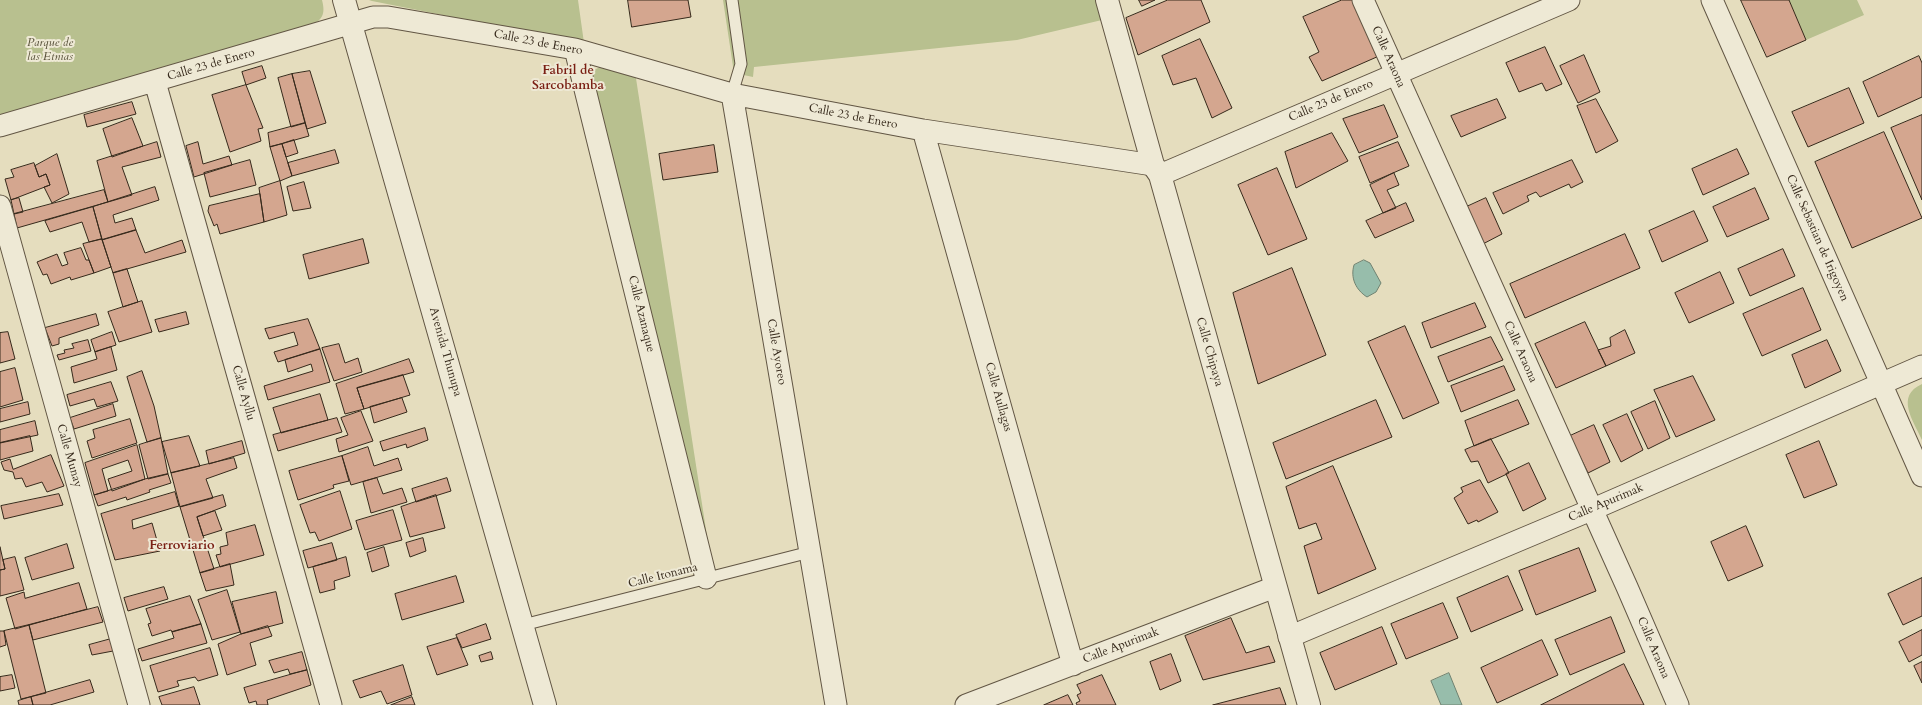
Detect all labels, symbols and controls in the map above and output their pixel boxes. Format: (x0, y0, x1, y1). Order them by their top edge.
street label: Calle Araona (1368, 24, 1408, 90)
street label: Calle 23 de Enero (492, 27, 584, 59)
park label: Parque de las Etnias (27, 36, 73, 64)
street label: Calle 23 de Enero (166, 46, 256, 84)
district label: Fabril de Sarcobamba (532, 63, 604, 94)
street label: Calle 23 de Enero (1287, 77, 1375, 125)
street label: Calle 23 de Enero (807, 101, 899, 133)
street label: Calle Sebastian de Irigoyen (1782, 172, 1852, 304)
street label: Calle Azanaque (624, 274, 658, 354)
street label: Avenida Thunupa (425, 306, 465, 398)
street label: Calle Chipaya (1192, 316, 1226, 388)
street label: Calle Ayoreo (763, 318, 789, 386)
street label: Calle Araona (1500, 319, 1540, 385)
street label: Calle Aullagas (981, 361, 1015, 433)
street label: Calle Ayllu (228, 364, 258, 422)
street label: Calle Munay (53, 423, 85, 489)
street label: Calle Apurimak (1566, 481, 1646, 525)
district label: Ferroviario (149, 538, 215, 554)
street label: Calle Itonama (627, 560, 699, 592)
street label: Calle Araona (1634, 615, 1672, 681)
street label: Calle Apurimak (1081, 625, 1161, 667)

